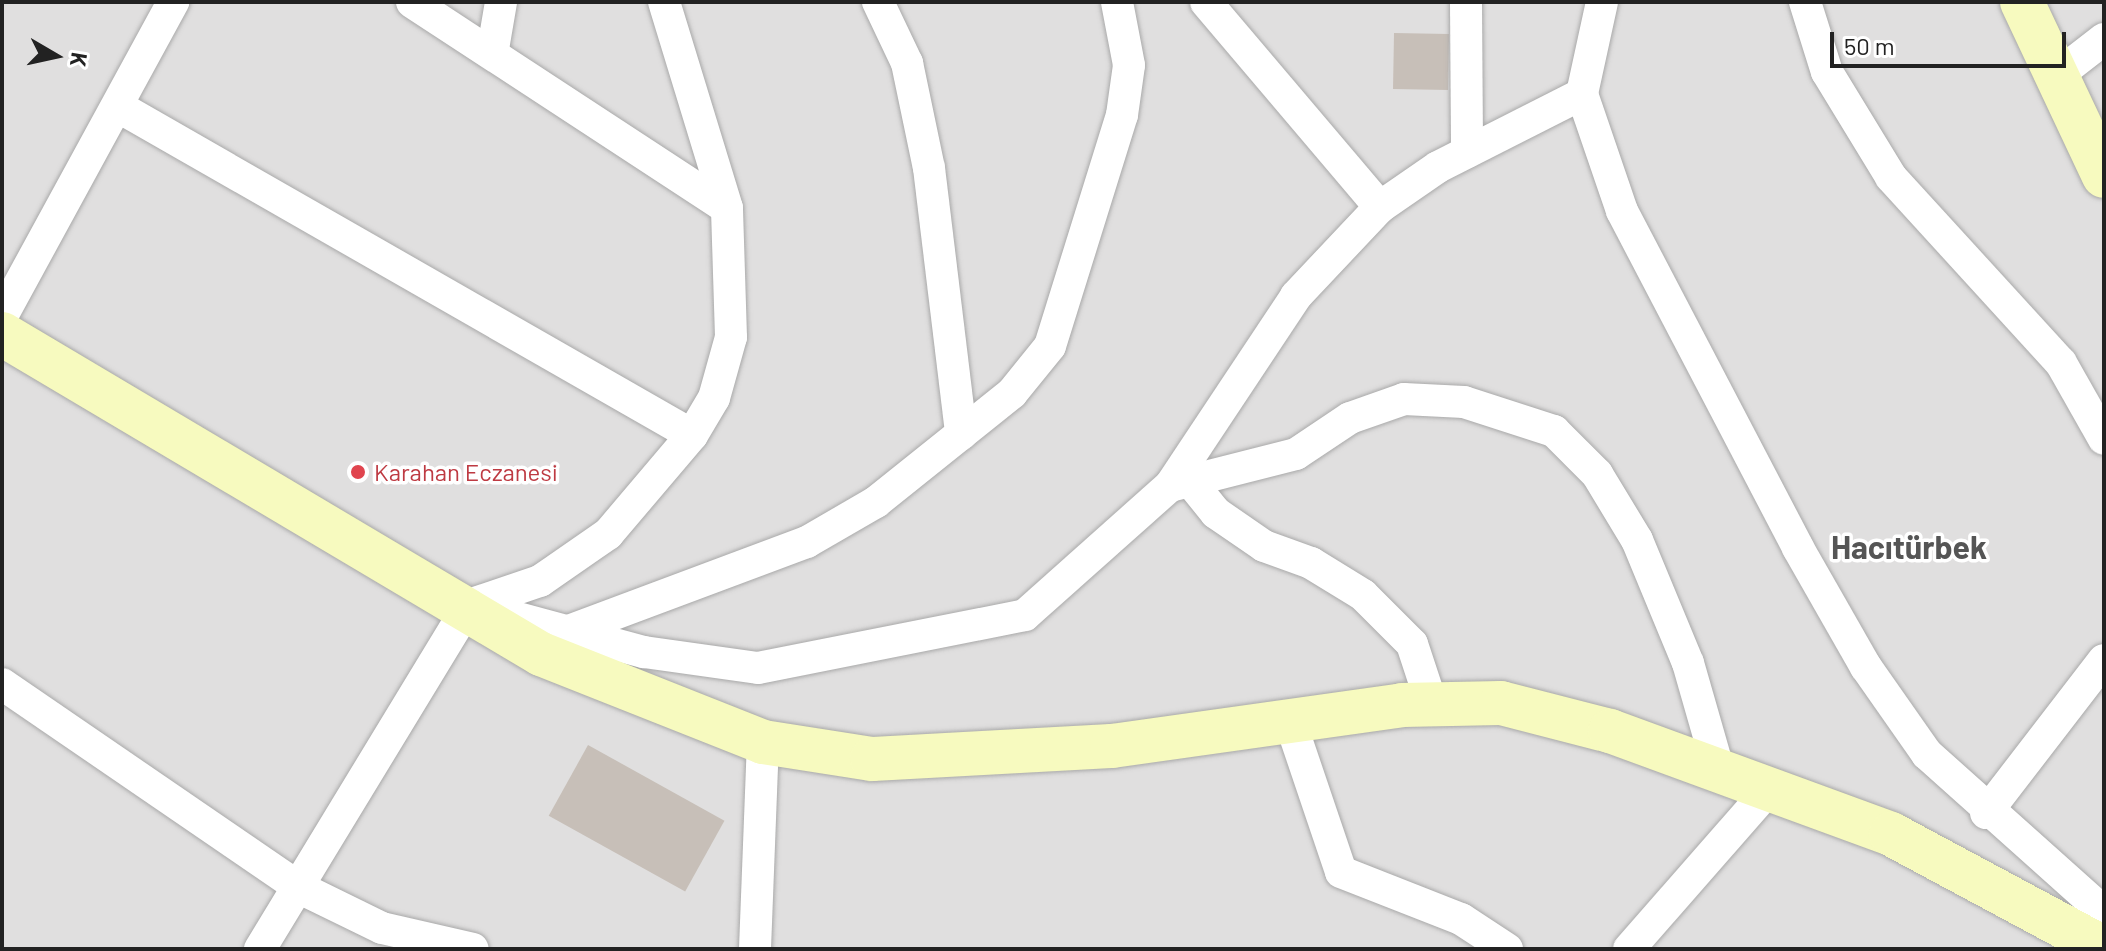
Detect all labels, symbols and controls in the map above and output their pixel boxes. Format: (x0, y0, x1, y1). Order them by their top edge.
north arrow (16, 16, 96, 96)
scale bar (1834, 16, 2070, 66)
text: 50 m (1844, 31, 1895, 60)
text: K (66, 51, 94, 69)
place label: Karahan Eczanesi (374, 458, 558, 486)
marker: Karahan Eczanesi (349, 463, 367, 481)
district label: Hacıtürbek (1831, 527, 1987, 565)

